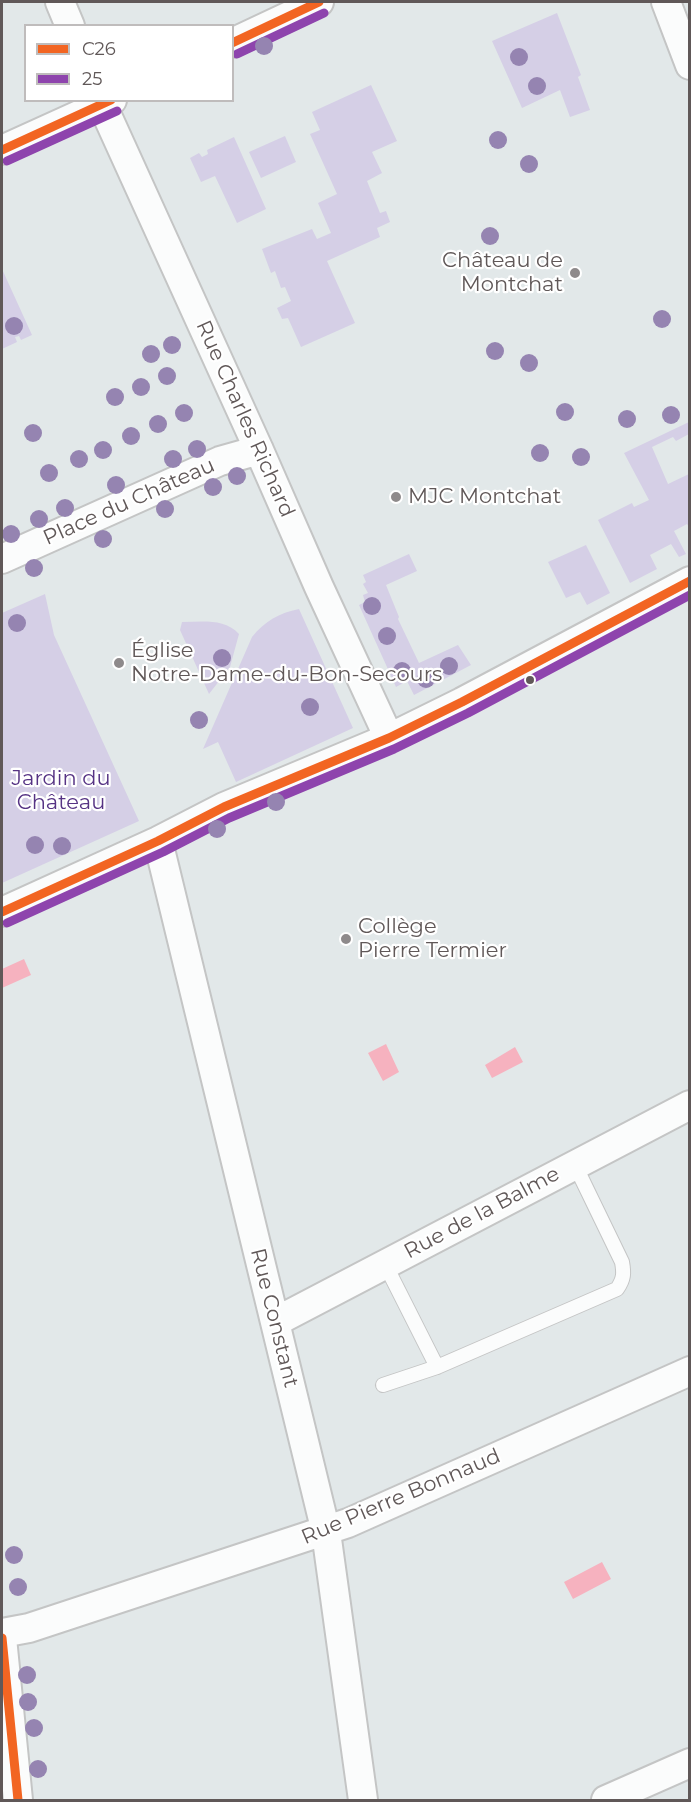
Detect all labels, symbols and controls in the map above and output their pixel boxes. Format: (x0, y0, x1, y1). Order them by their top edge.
legend (24, 24, 234, 102)
text: C26 (82, 38, 116, 60)
text: 25 (82, 68, 102, 90)
place label: Château de Montchat (442, 248, 563, 298)
marker: Château de Montchat (568, 266, 582, 280)
street label: Rue Charles Richard (190, 317, 300, 521)
street label: Place du Château (39, 453, 219, 551)
place label: MJC Montchat (408, 484, 561, 510)
marker: MJC Montchat (389, 490, 403, 504)
place label: Église Notre-Dame-du-Bon-Secours (131, 638, 442, 688)
marker: Église Notre-Dame-du-Bon-Secours (112, 656, 126, 670)
unlabelled marker (524, 674, 536, 686)
park label: Jardin du Château (12, 766, 110, 816)
place label: Collège Pierre Termier (358, 914, 507, 964)
marker: Collège Pierre Termier (339, 932, 353, 946)
street label: Rue de la Balme (400, 1161, 564, 1265)
street label: Rue Constant (245, 1246, 303, 1390)
street label: Rue Pierre Bonnaud (298, 1444, 504, 1550)

